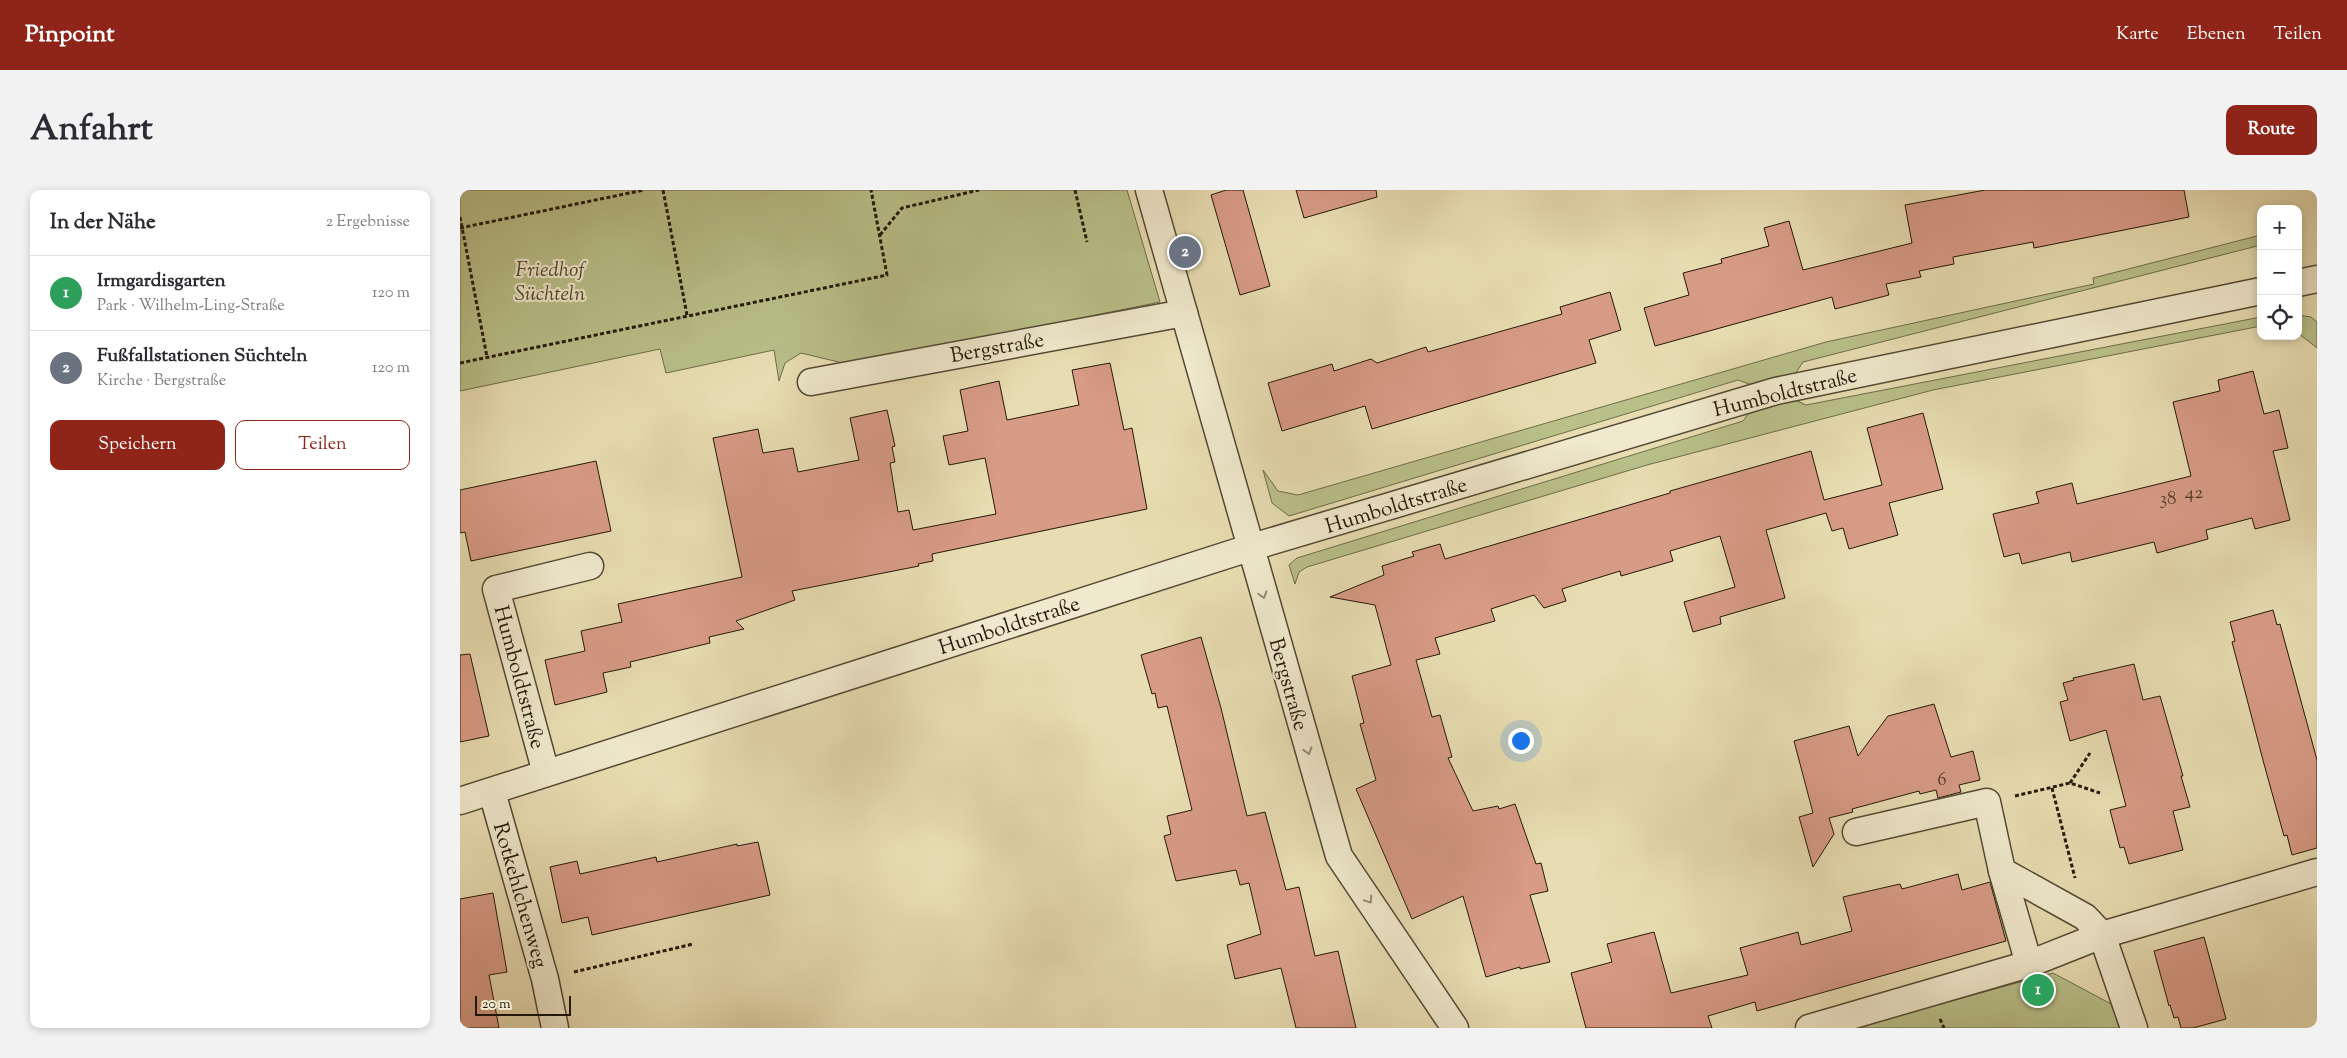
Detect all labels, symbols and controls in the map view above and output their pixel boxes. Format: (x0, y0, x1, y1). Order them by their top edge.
text: Pinpoint (25, 18, 114, 52)
text: Karte (2116, 22, 2159, 48)
text: Ebenen (2187, 22, 2246, 48)
text: Teilen (2274, 22, 2322, 48)
text: Anfahrt (30, 105, 153, 156)
button: Route (2226, 105, 2317, 155)
map controls (2257, 205, 2302, 340)
button: + (2257, 205, 2302, 250)
text: In der Nähe (50, 208, 156, 238)
text: 2 Ergebnisse (326, 211, 410, 234)
pin: 2 (1169, 233, 1201, 271)
button: − (2257, 250, 2302, 295)
park label: Friedhof Süchteln (515, 256, 587, 310)
text: Irmgardisgarten (97, 268, 226, 295)
text: 1 (63, 282, 69, 305)
text: 120 m (372, 282, 410, 305)
text: Park · Wilhelm-Ling-Straße (97, 295, 285, 318)
button: locate (2257, 295, 2302, 340)
street label: Bergstraße (948, 326, 1047, 372)
text: Fußfallstationen Süchteln (97, 343, 308, 370)
text: 2 (62, 357, 70, 380)
text: 120 m (372, 357, 410, 380)
street label: Humboldtstraße (1711, 362, 1860, 426)
text: Kirche · Bergstraße (97, 370, 226, 393)
button: Speichern (50, 420, 225, 470)
button: Teilen (235, 420, 410, 470)
street label: Humboldtstraße (1322, 471, 1471, 543)
house number: 42 (2185, 480, 2203, 507)
house number: 38 (2159, 486, 2177, 513)
street label: Humboldtstraße (935, 590, 1084, 664)
one-way arrow (1257, 591, 1268, 600)
street label: Humboldtstraße (485, 603, 552, 752)
street label: Bergstraße (1260, 635, 1315, 734)
your location (1508, 728, 1534, 754)
one-way arrow (1303, 747, 1313, 755)
house number: 6 (1937, 767, 1947, 794)
street label: Rotkehlchenweg (484, 819, 554, 972)
one-way arrow (1362, 895, 1372, 904)
pin: 1 (2022, 971, 2054, 1009)
scale bar (475, 993, 571, 1016)
text: 20 m (482, 995, 511, 1015)

